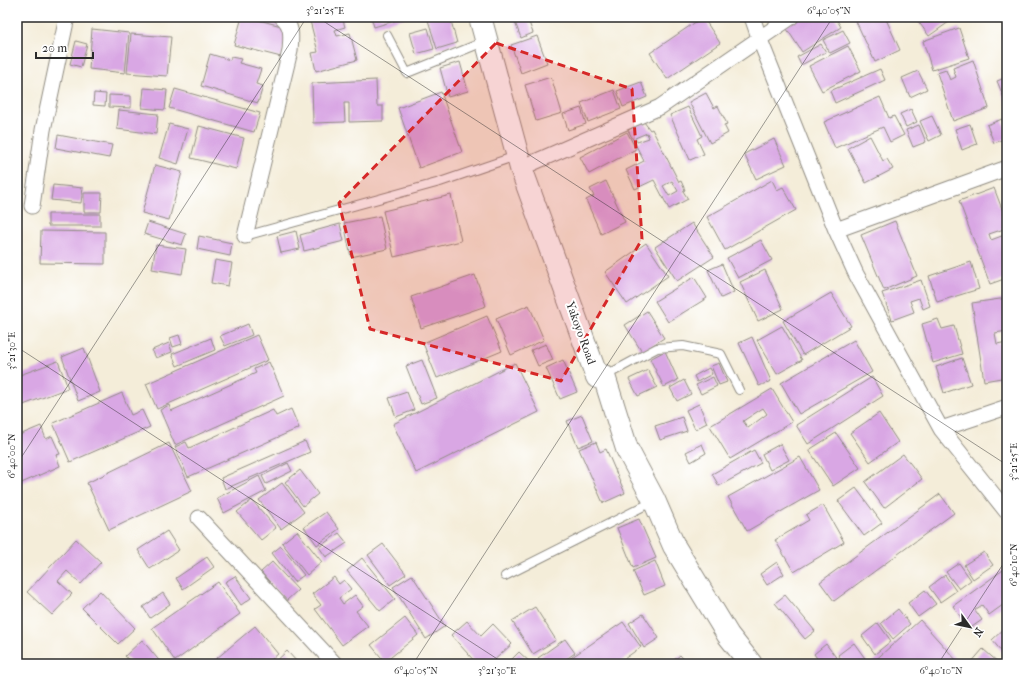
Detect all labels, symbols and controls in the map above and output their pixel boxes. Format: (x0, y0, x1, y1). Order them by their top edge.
text: 3°21'25"E (306, 5, 344, 17)
text: 6°40'05"N (807, 5, 851, 17)
scale bar (36, 34, 93, 60)
text: 20 m (42, 41, 67, 55)
street label: Yakoyo Road (563, 299, 599, 367)
text: 3°21'30"E (6, 332, 18, 370)
text: 6°40'00"N (6, 433, 18, 479)
text: 3°21'25"E (1008, 443, 1020, 481)
text: 6°40'10"N (1008, 543, 1020, 587)
north arrow (950, 607, 990, 647)
text: N (970, 625, 986, 640)
text: 6°40'05"N (394, 665, 438, 677)
text: 3°21'30"E (478, 665, 516, 677)
text: 6°40'10"N (919, 665, 963, 677)

